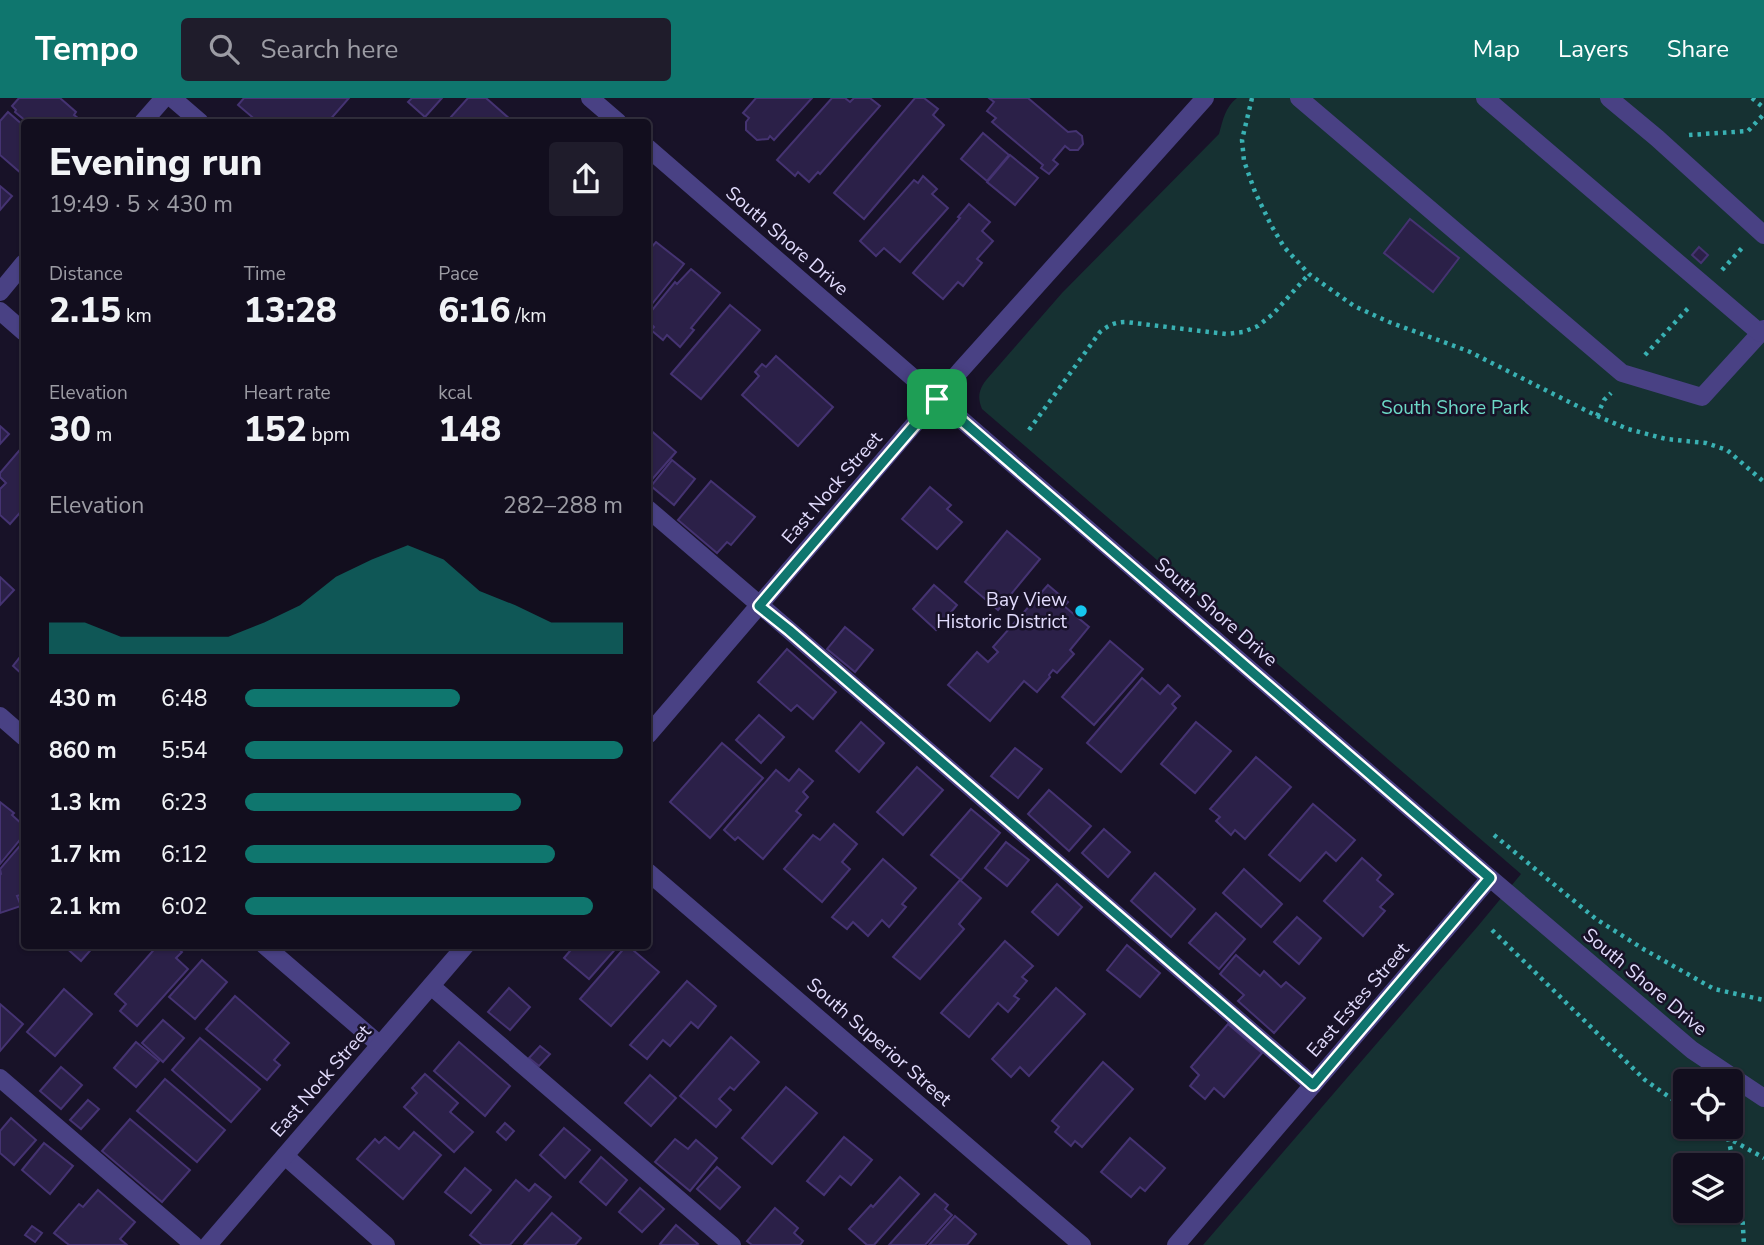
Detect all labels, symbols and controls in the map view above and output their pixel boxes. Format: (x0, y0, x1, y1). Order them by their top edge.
search box (181, 18, 671, 81)
text: Tempo (35, 27, 139, 72)
icon: search (205, 30, 243, 68)
text: Search here (261, 32, 398, 67)
text: Map (1473, 33, 1520, 65)
text: Layers (1558, 33, 1629, 65)
text: Share (1667, 33, 1729, 65)
text: Evening run (49, 137, 262, 188)
button: share (549, 142, 623, 216)
street label: South Shore Drive (720, 180, 854, 302)
text: 19:49 · 5 × 430 m (49, 189, 233, 220)
text: Distance (49, 261, 123, 287)
text: Time (244, 261, 286, 287)
text: Pace (438, 261, 479, 287)
text: 2.15 (49, 287, 121, 334)
text: 13:28 (244, 287, 337, 334)
text: 6:16 (438, 287, 510, 334)
text: km (121, 303, 152, 329)
text: /km (510, 303, 546, 329)
pin (907, 369, 967, 429)
text: Elevation (49, 380, 128, 406)
text: Heart rate (244, 380, 331, 406)
text: kcal (438, 380, 472, 406)
icon: arrive (918, 380, 956, 418)
park label: South Shore Park (1381, 395, 1529, 421)
text: 30 (49, 406, 91, 453)
text: 152 (244, 406, 307, 453)
text: 148 (438, 406, 501, 453)
text: m (91, 422, 112, 448)
text: bpm (307, 422, 350, 448)
street label: East Nock Street (776, 426, 888, 550)
text: Elevation (49, 490, 144, 521)
text: 282–288 m (503, 490, 623, 521)
street label: South Shore Drive (1149, 551, 1283, 673)
place label: Bay View Historic District (936, 587, 1067, 635)
marker: Bay View Historic District (1073, 603, 1089, 619)
text: 430 m (49, 683, 117, 714)
text: 6:48 (161, 683, 208, 714)
text: 860 m (49, 735, 117, 766)
text: 5:54 (161, 735, 208, 766)
text: 1.3 km (49, 787, 121, 818)
text: 6:23 (161, 787, 208, 818)
text: 1.7 km (49, 839, 121, 870)
text: 6:12 (161, 839, 208, 870)
text: 2.1 km (49, 891, 121, 922)
text: 6:02 (161, 891, 208, 922)
street label: South Shore Drive (1577, 922, 1713, 1042)
street label: East Estes Street (1301, 937, 1415, 1063)
street label: South Superior Street (801, 972, 957, 1112)
street label: East Nock Street (265, 1019, 377, 1143)
map controls (1673, 1069, 1743, 1223)
button: locate (1673, 1069, 1743, 1139)
button: layers (1673, 1153, 1743, 1223)

